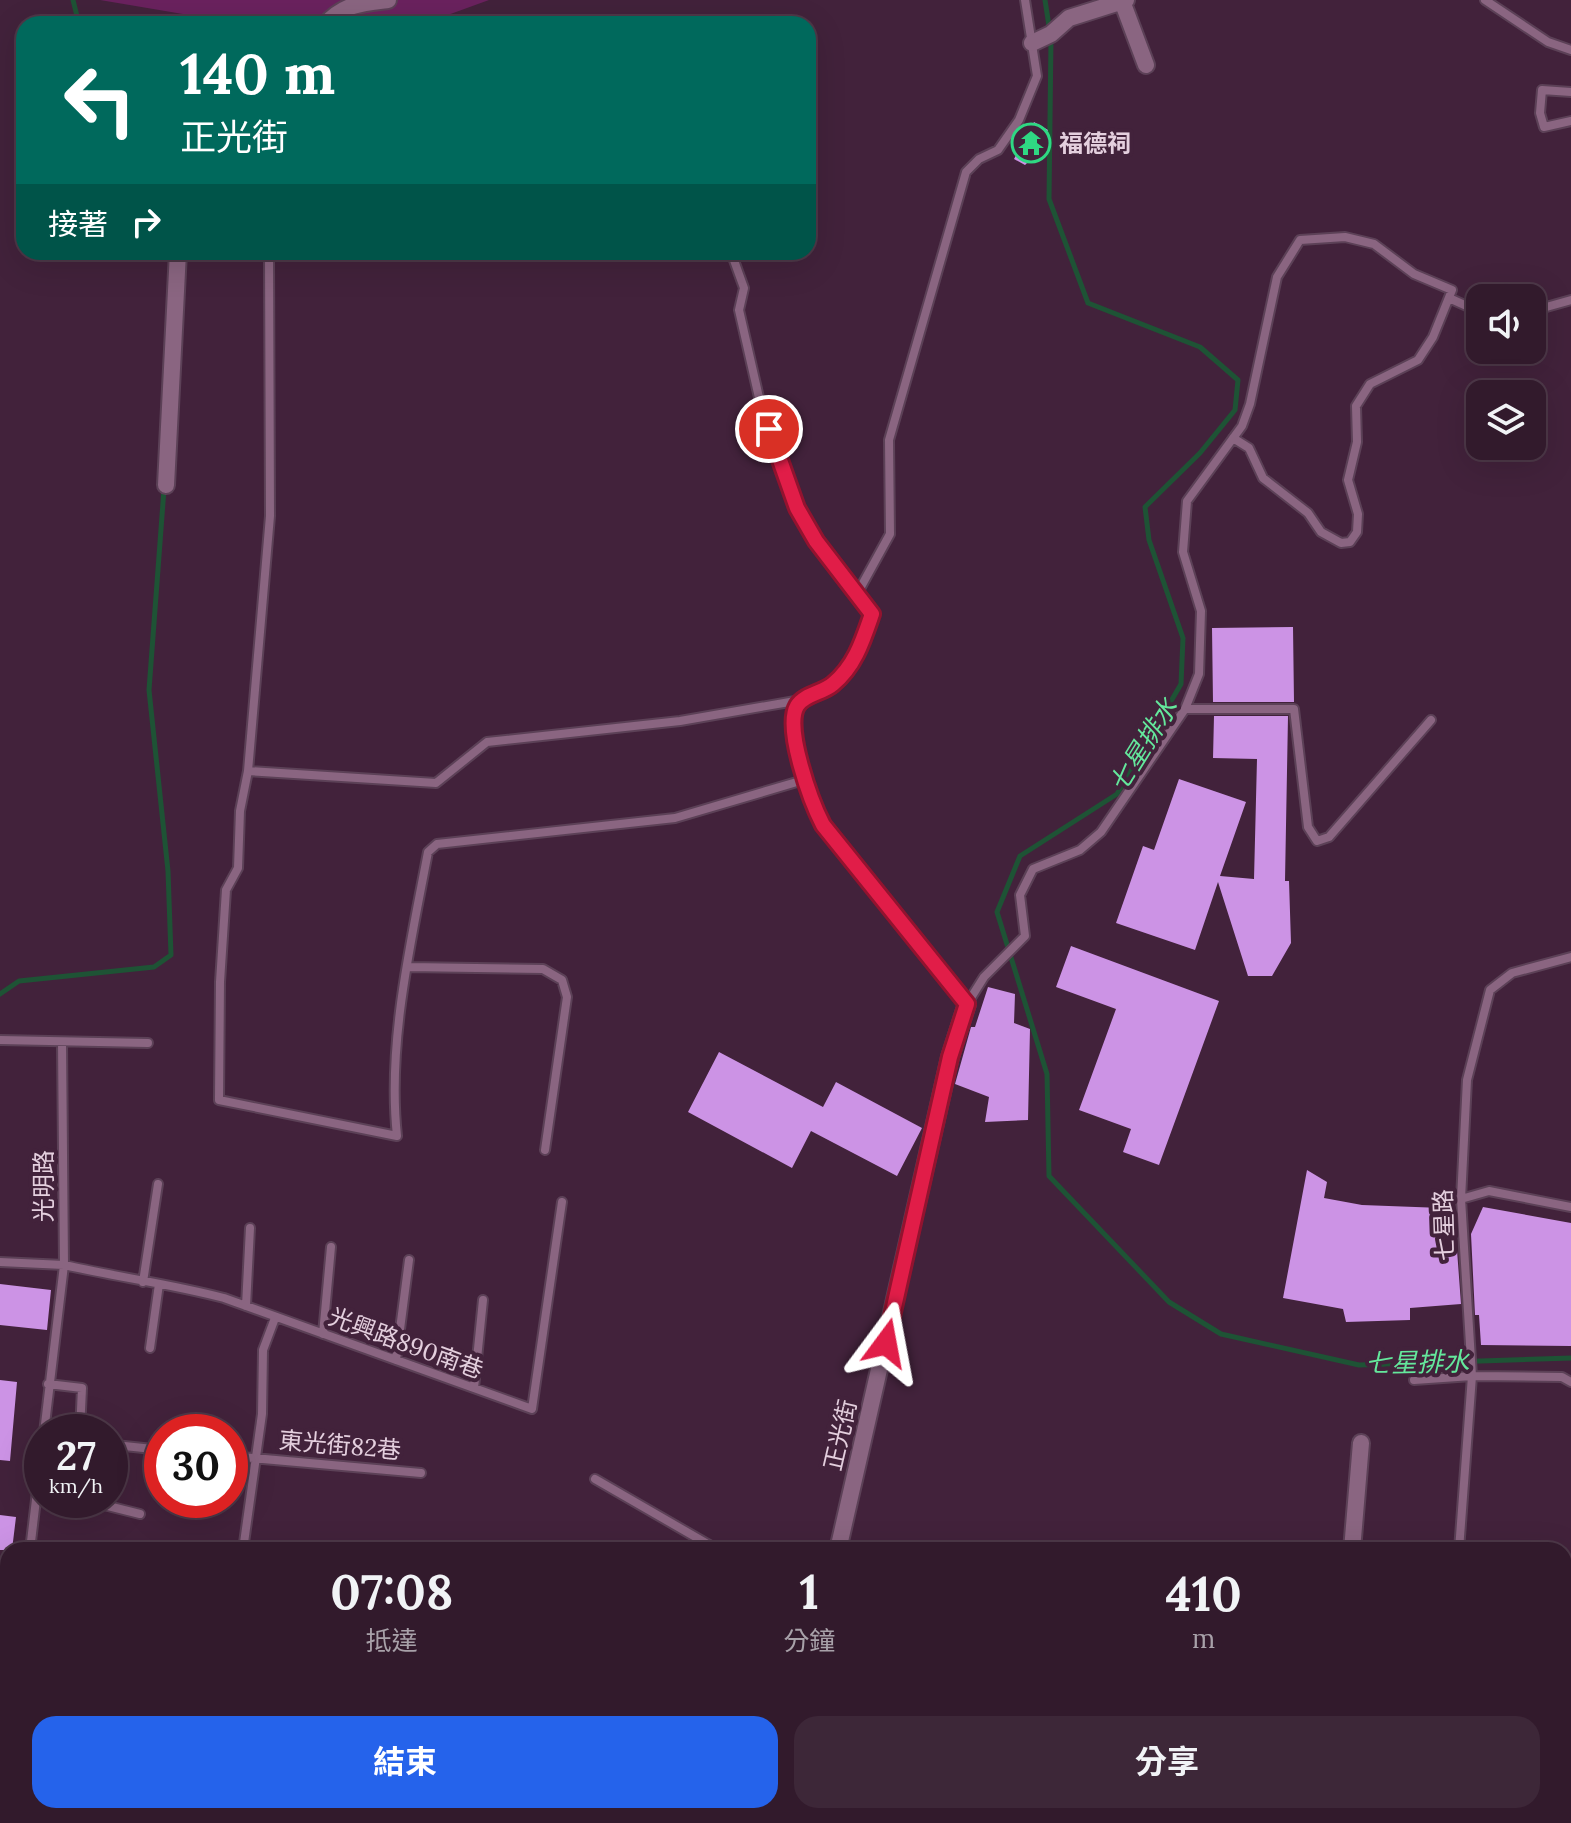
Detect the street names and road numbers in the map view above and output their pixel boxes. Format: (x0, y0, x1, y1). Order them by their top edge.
street label: 光明路 (28, 1150, 59, 1222)
street label: 七星路 (1427, 1188, 1461, 1262)
street label: 光興路890南巷 (325, 1301, 487, 1385)
street label: 正光街 (817, 1396, 863, 1474)
street label: 東光街82巷 (278, 1424, 402, 1466)

